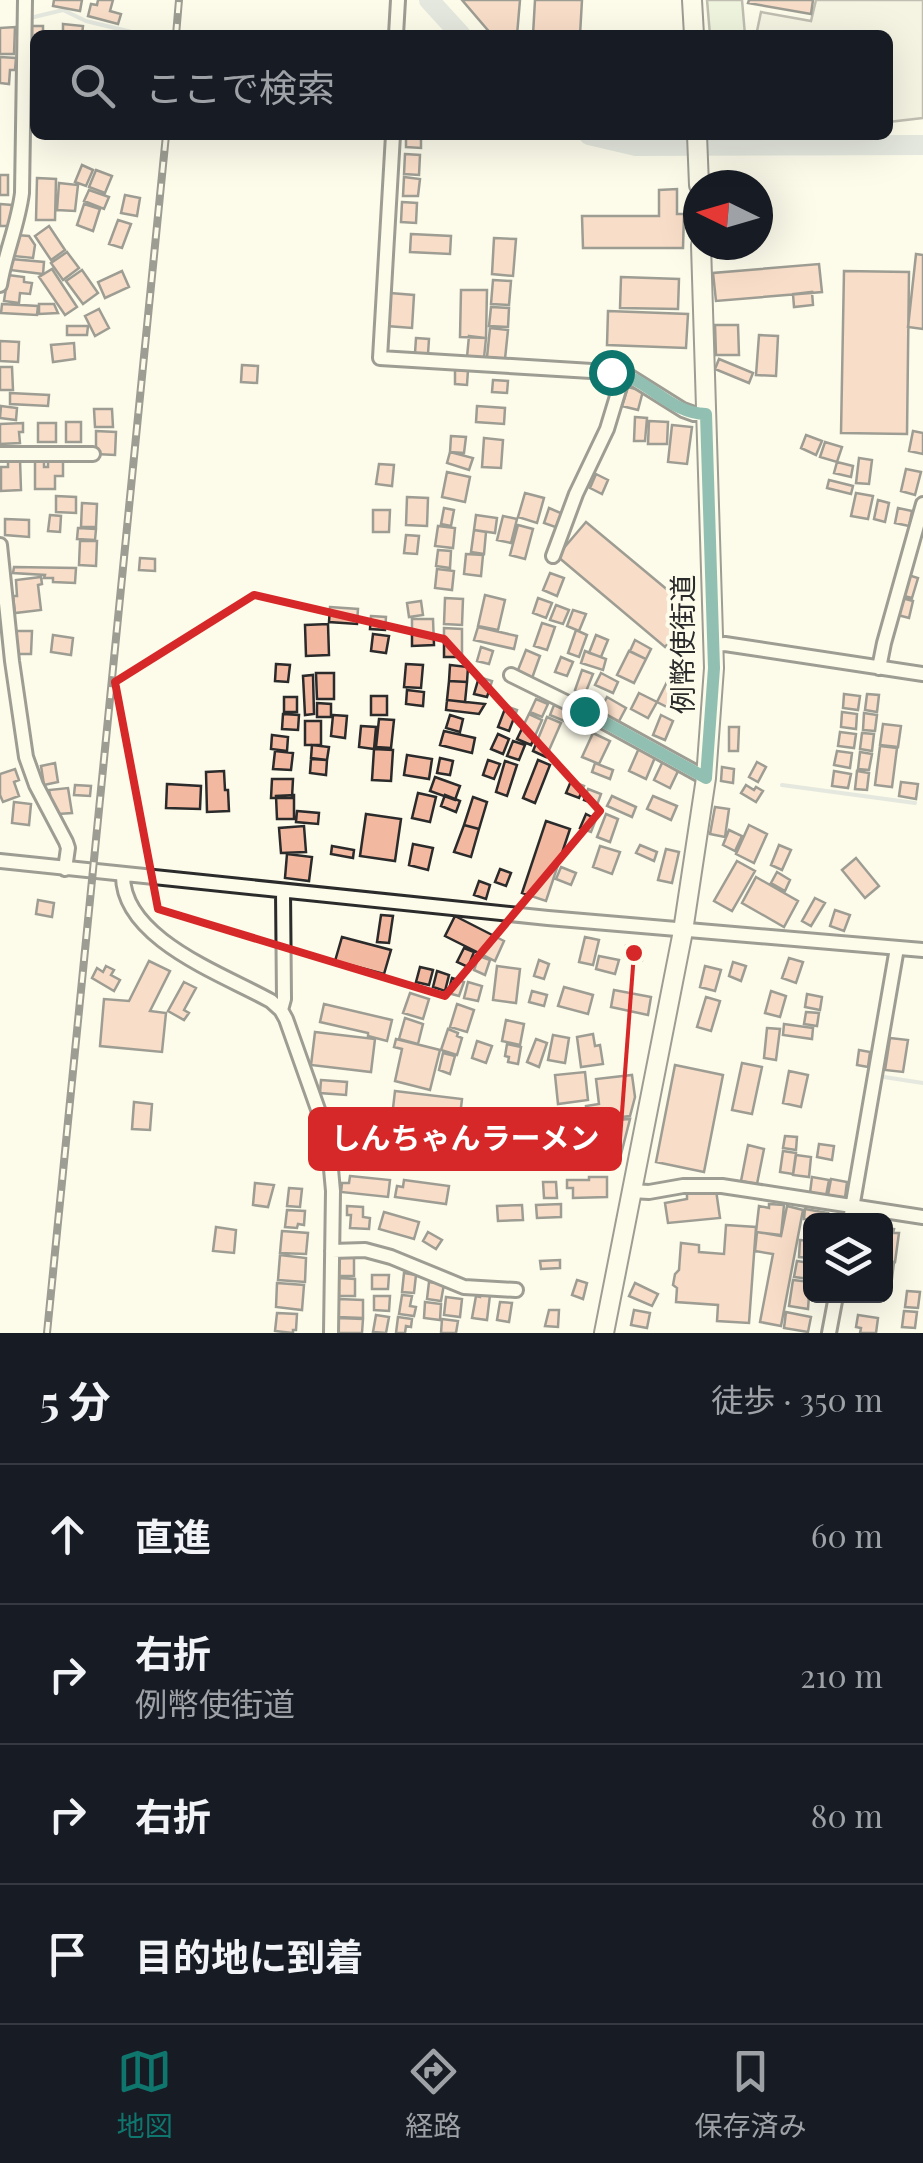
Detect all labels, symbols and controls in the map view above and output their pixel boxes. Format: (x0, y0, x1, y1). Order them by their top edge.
search box (30, 30, 893, 140)
icon: search (65, 58, 120, 113)
text: ここで検索 (145, 61, 335, 112)
north arrow (683, 170, 773, 260)
route start (589, 350, 635, 396)
street label: 例幣使街道 (663, 574, 700, 714)
route end (562, 689, 608, 735)
callout: しんちゃんラーメン (310, 1109, 620, 1169)
text: しんちゃんラーメン (331, 1117, 599, 1157)
map controls (803, 1213, 893, 1303)
button: layers (803, 1213, 893, 1303)
text: 5 分 (40, 1372, 110, 1428)
text: 徒歩 · 350 m (711, 1377, 883, 1420)
icon: ahead (40, 1507, 95, 1562)
text: 直進 (135, 1510, 211, 1561)
text: 60 m (811, 1513, 883, 1556)
text: 右折 (135, 1627, 211, 1678)
icon: right (40, 1647, 95, 1702)
text: 210 m (800, 1653, 883, 1696)
text: 例幣使街道 (135, 1681, 295, 1724)
icon: right (40, 1787, 95, 1842)
text: 右折 (135, 1790, 211, 1841)
text: 80 m (811, 1793, 883, 1836)
icon: arrive (40, 1927, 95, 1982)
text: 目的地に到着 (135, 1930, 363, 1981)
tab: 地図 (116, 2044, 173, 2144)
tab: 経路 (405, 2044, 462, 2144)
tab: 保存済み (694, 2044, 807, 2144)

